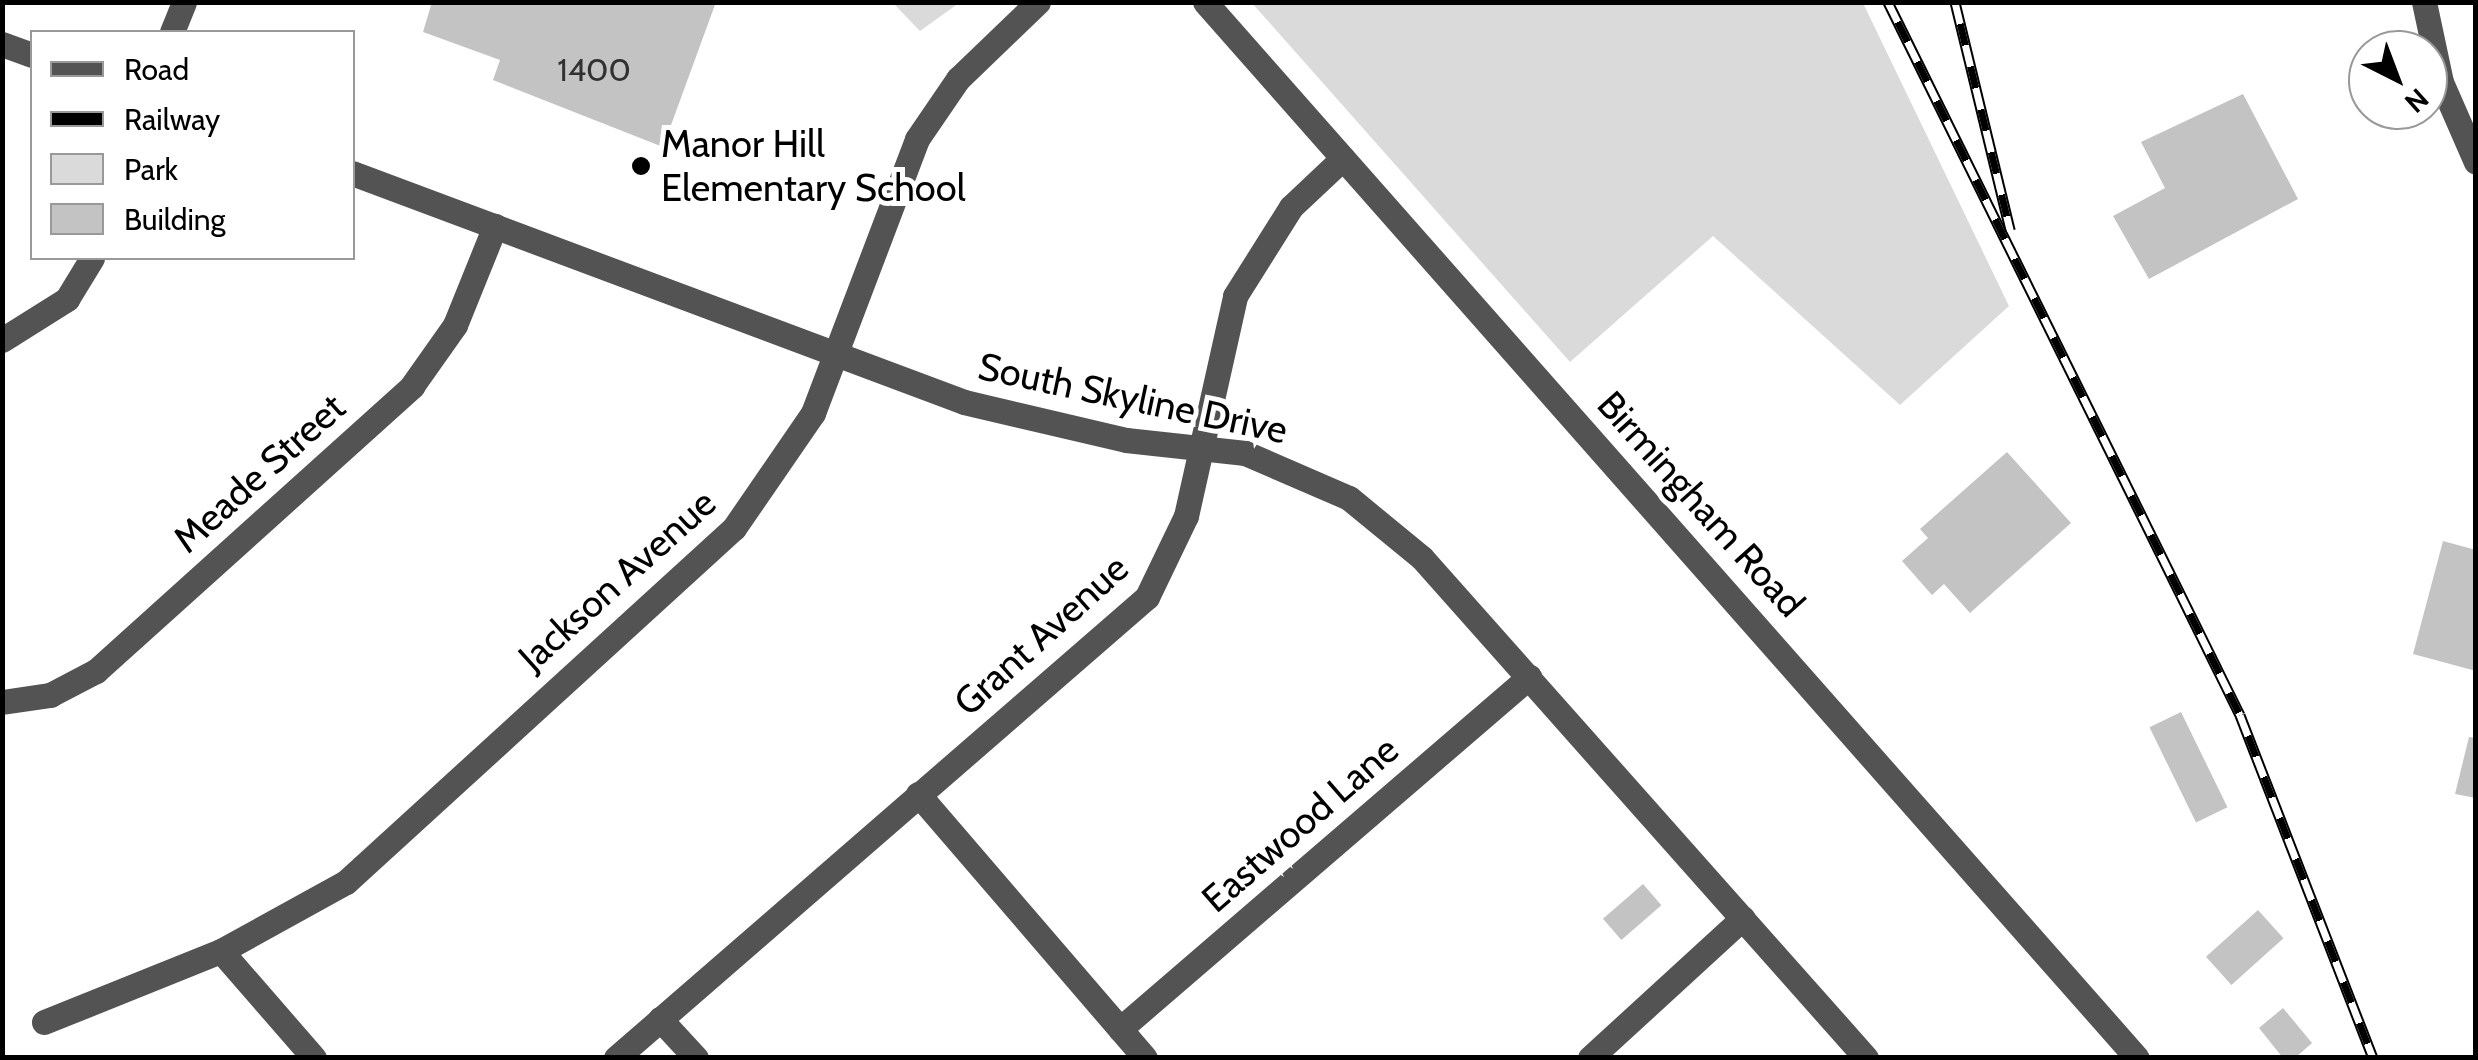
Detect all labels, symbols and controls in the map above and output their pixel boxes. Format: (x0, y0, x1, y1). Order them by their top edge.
legend (30, 30, 355, 260)
north arrow (2348, 30, 2448, 130)
text: Road (124, 51, 189, 88)
house number: 1400 (557, 51, 631, 89)
text: N (2398, 82, 2435, 120)
text: Railway (124, 101, 220, 138)
place label: Manor Hill Elementary School (661, 121, 966, 210)
text: Park (124, 151, 178, 188)
marker: Manor Hill Elementary School (630, 155, 652, 177)
text: Building (124, 201, 226, 238)
street label: South Skyline Drive (974, 343, 1292, 453)
street label: Birmingham Road (1588, 382, 1814, 626)
street label: Meade Street (164, 384, 354, 562)
street label: Jackson Avenue (509, 480, 725, 680)
street label: Grant Avenue (945, 545, 1137, 725)
street label: Eastwood Lane (1193, 727, 1407, 921)

